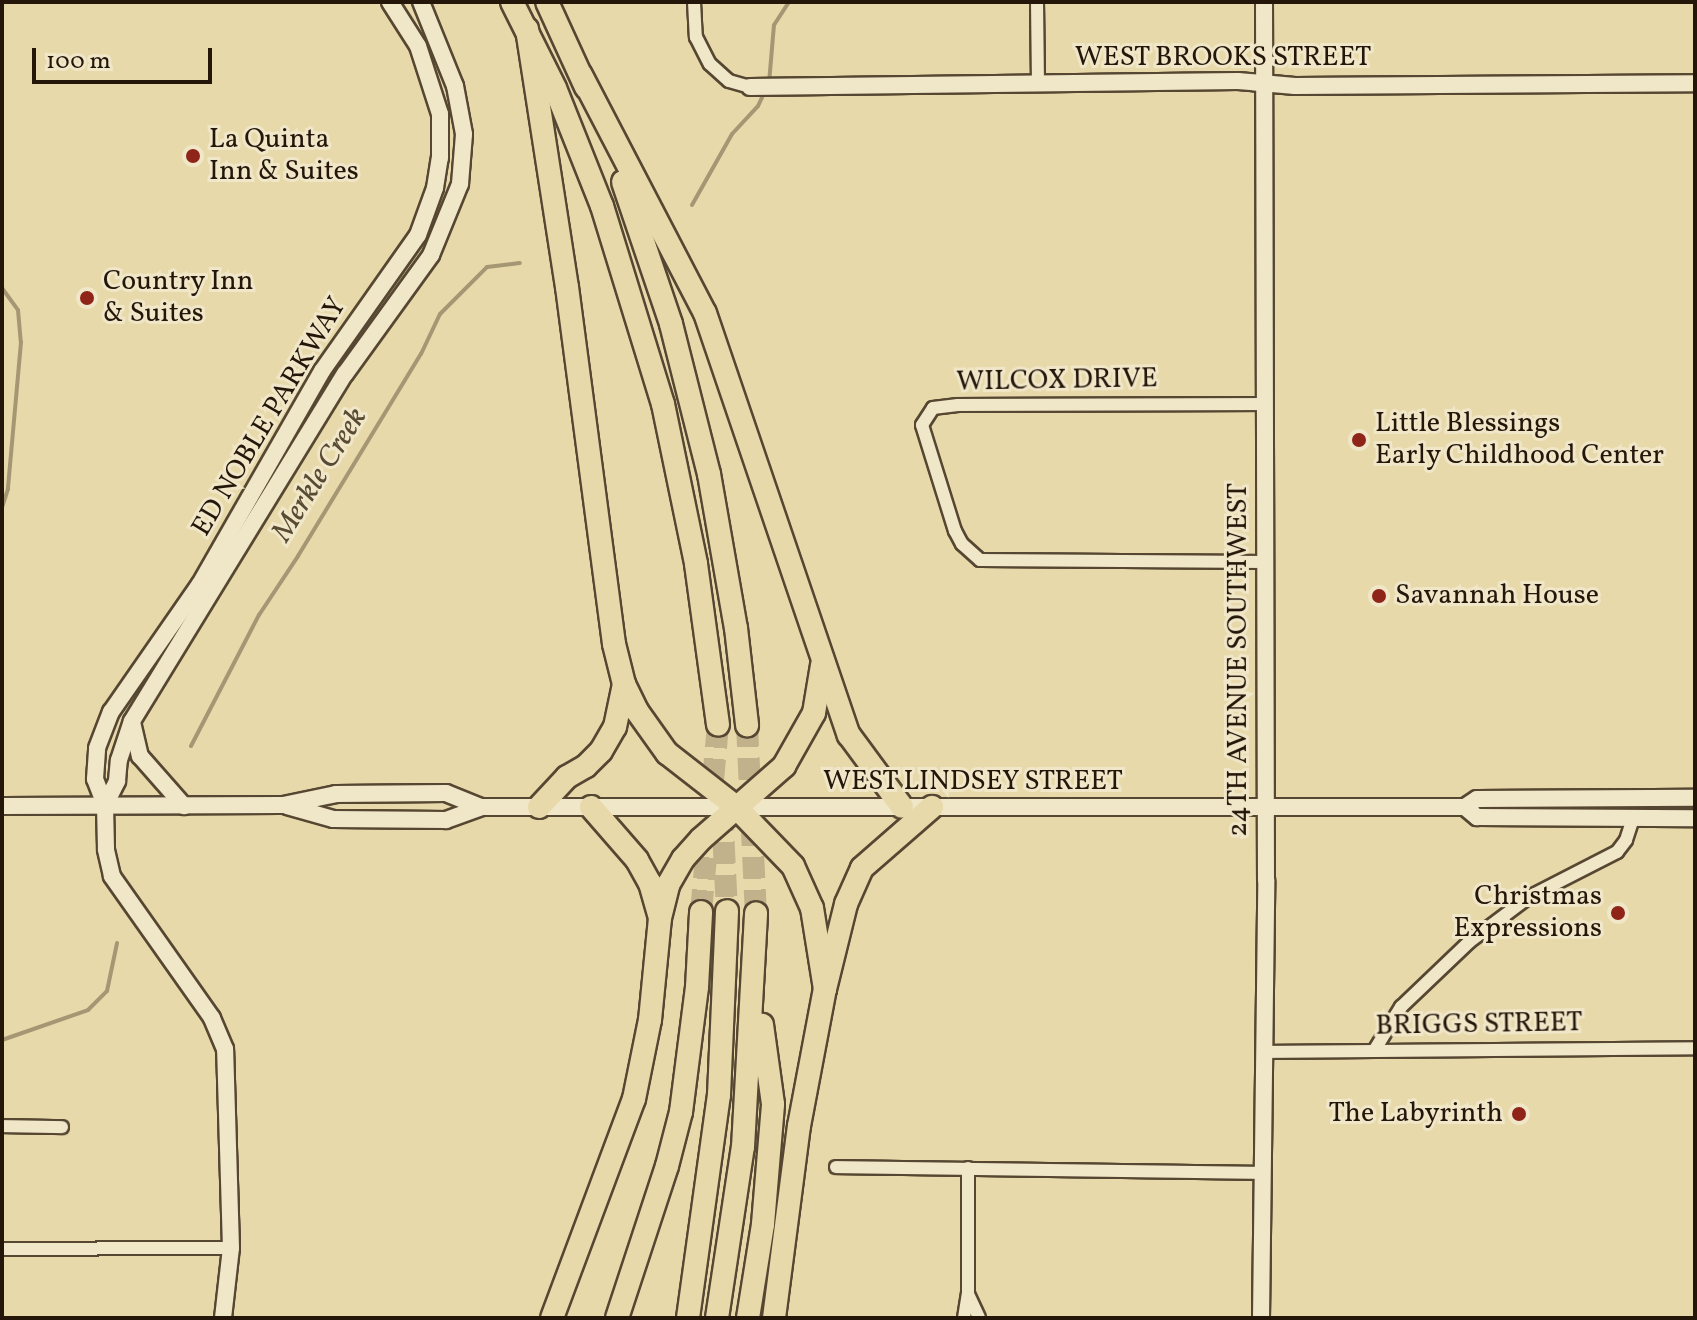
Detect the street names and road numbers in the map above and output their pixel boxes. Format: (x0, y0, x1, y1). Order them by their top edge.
street label: WEST BROOKS STREET (1074, 41, 1372, 75)
street label: ED NOBLE PARKWAY (185, 291, 355, 543)
street label: WILCOX DRIVE (956, 362, 1158, 400)
street label: 24TH AVENUE SOUTHWEST (1222, 483, 1256, 837)
street label: WEST LINDSEY STREET (822, 765, 1124, 799)
street label: BRIGGS STREET (1375, 1006, 1583, 1044)

